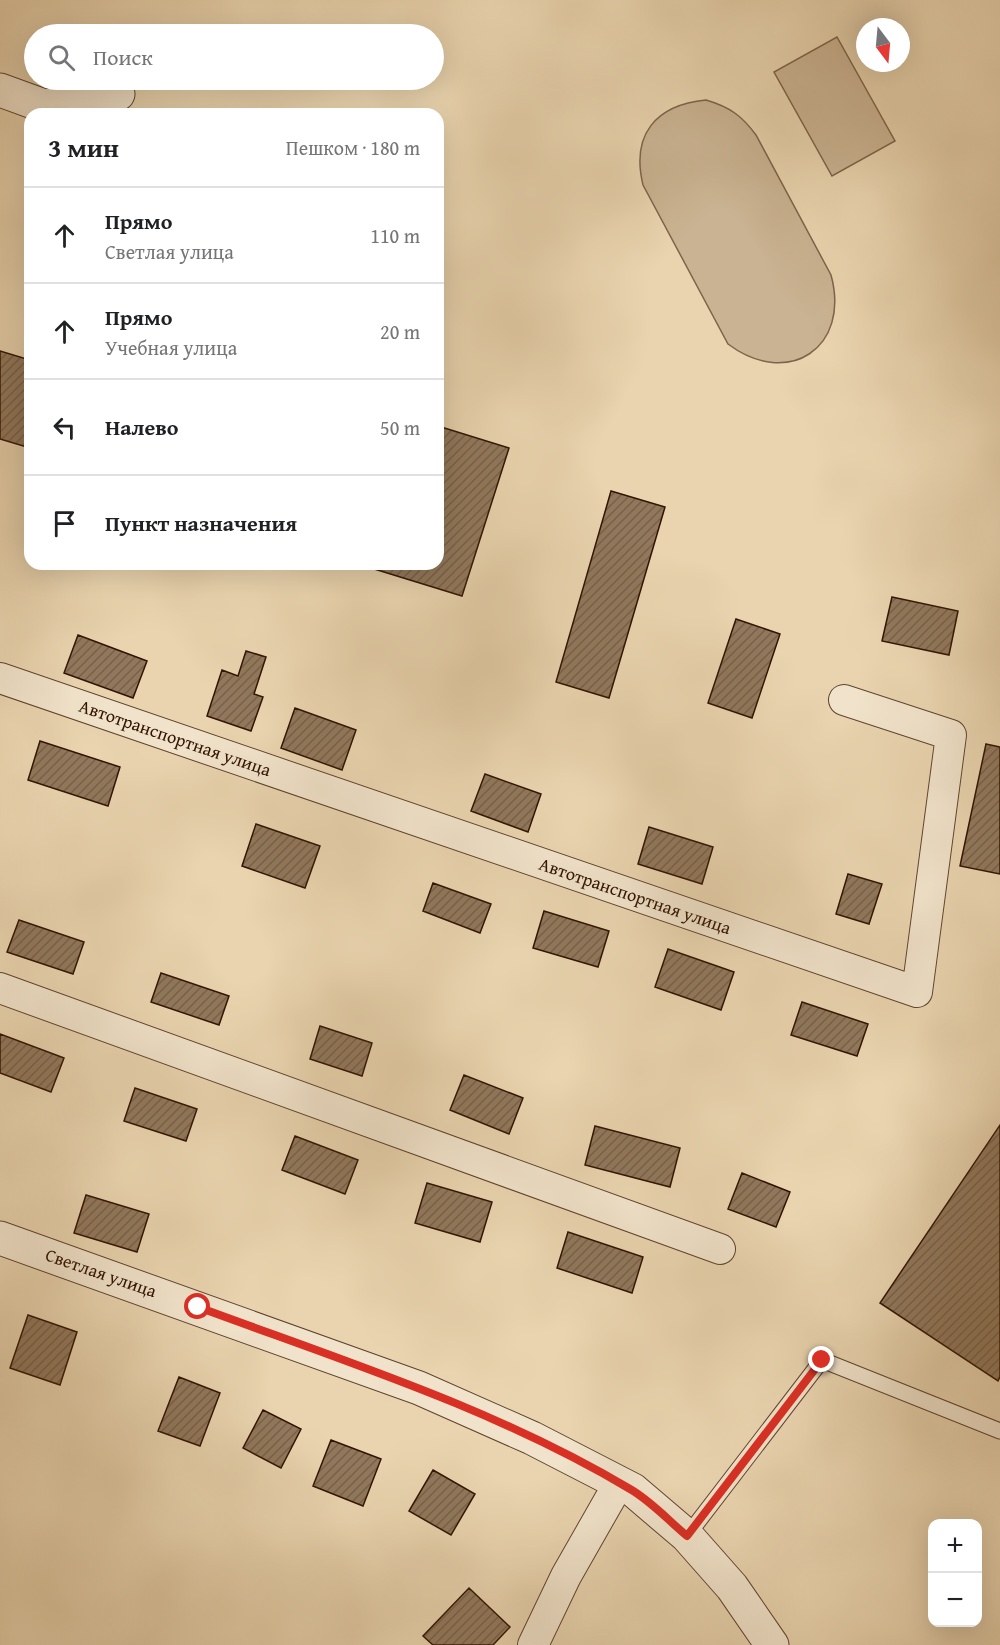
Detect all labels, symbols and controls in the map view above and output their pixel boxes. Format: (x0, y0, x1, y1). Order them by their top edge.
north arrow (856, 18, 910, 72)
search box (24, 24, 444, 90)
icon: search (45, 41, 78, 74)
text: Поиск (93, 41, 153, 73)
text: 3 мин (48, 128, 119, 167)
text: Пешком · 180 m (286, 133, 420, 162)
text: Прямо (105, 205, 172, 237)
icon: ahead (48, 219, 81, 252)
text: 110 m (370, 221, 420, 250)
text: Светлая улица (105, 237, 234, 266)
text: Прямо (105, 301, 172, 333)
icon: ahead (48, 315, 81, 348)
text: 20 m (380, 317, 420, 346)
text: Учебная улица (105, 333, 237, 362)
icon: left (48, 411, 81, 444)
text: Налево (105, 411, 178, 443)
text: 50 m (380, 413, 420, 442)
icon: arrive (48, 507, 81, 540)
text: Пункт назначения (105, 507, 297, 539)
street label: Автотранспортная улица (76, 692, 275, 783)
street label: Автотранспортная улица (536, 850, 735, 941)
street label: Светлая улица (42, 1241, 161, 1304)
route start (184, 1293, 210, 1319)
route end (808, 1346, 834, 1372)
map controls (928, 1519, 982, 1627)
button: + (928, 1519, 982, 1573)
button: − (928, 1573, 982, 1627)

